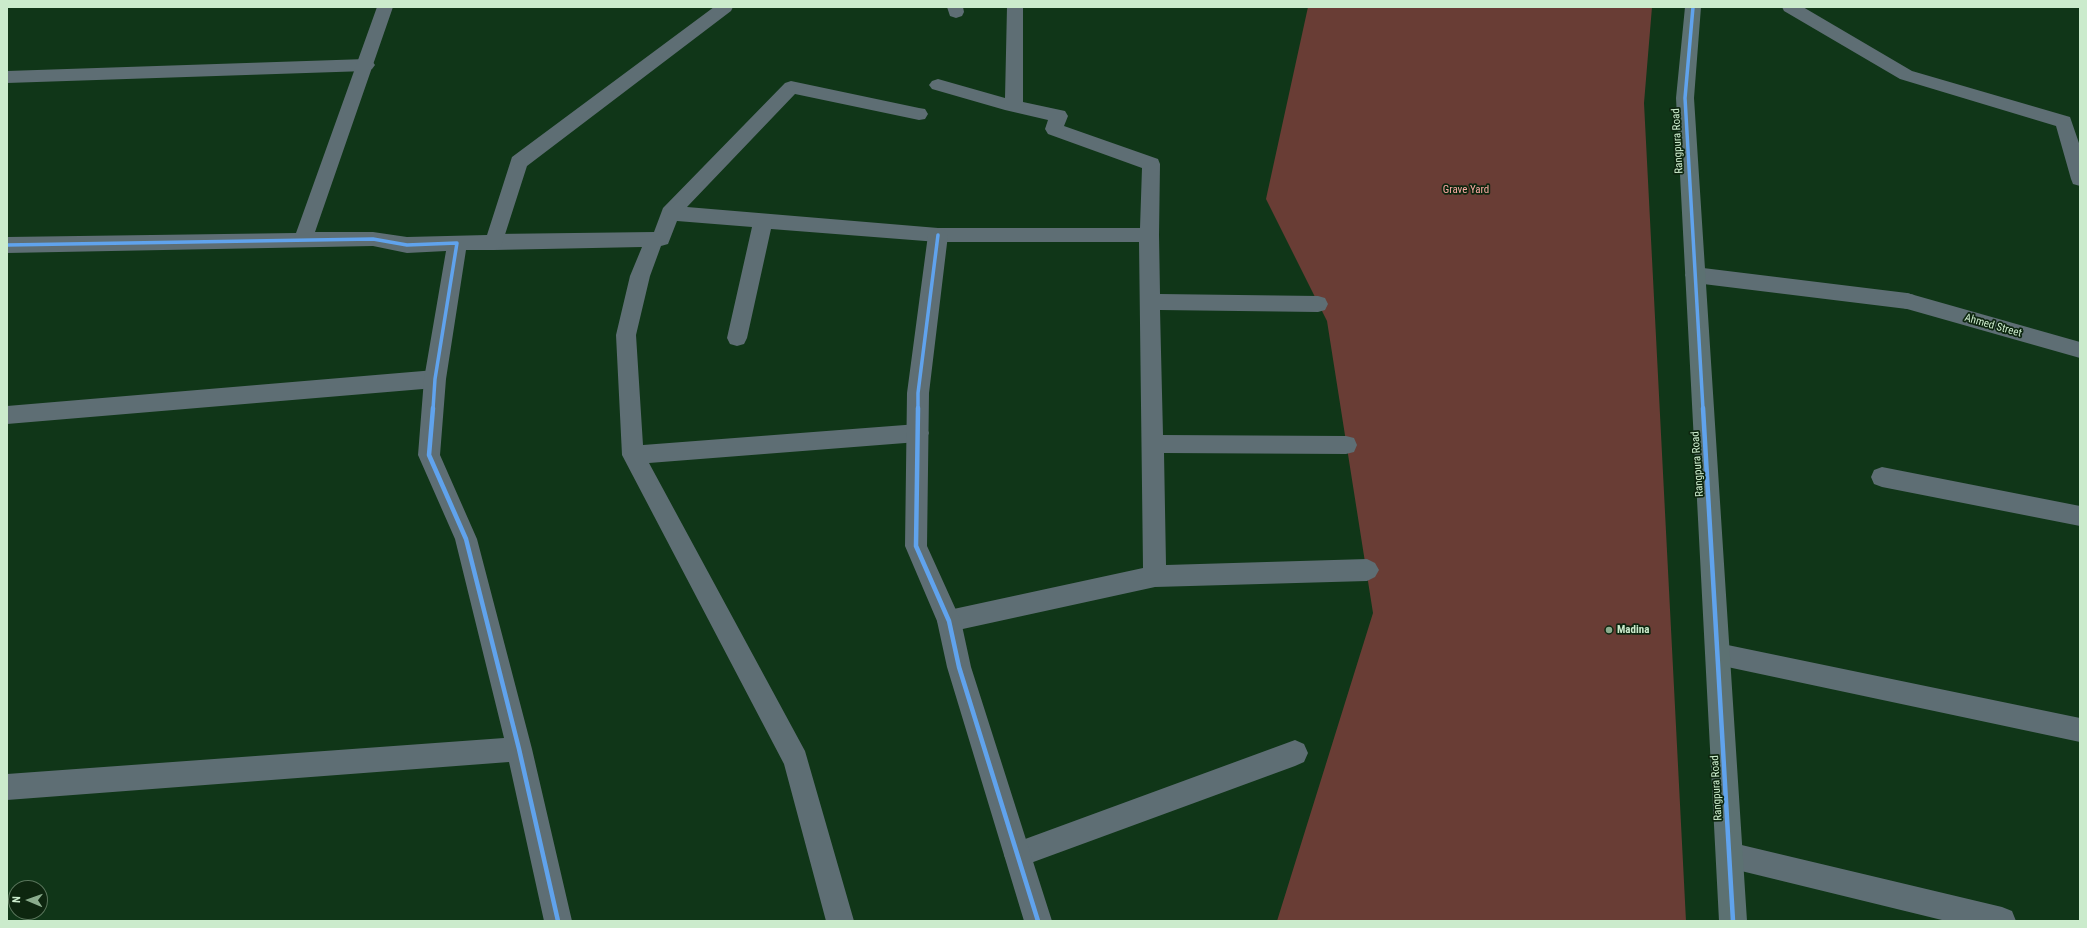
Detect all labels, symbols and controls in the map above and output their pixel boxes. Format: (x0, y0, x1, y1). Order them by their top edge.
street label: Rangpura Road (1670, 108, 1686, 174)
park label: Grave Yard (1443, 183, 1489, 197)
street label: Ahmed Street (1963, 312, 2023, 340)
street label: Rangpura Road (1689, 431, 1707, 497)
place label: Madina (1617, 623, 1649, 637)
marker: Madina (1604, 625, 1614, 635)
street label: Rangpura Road (1709, 755, 1725, 821)
north arrow (8, 880, 48, 920)
text: N (10, 896, 23, 903)

